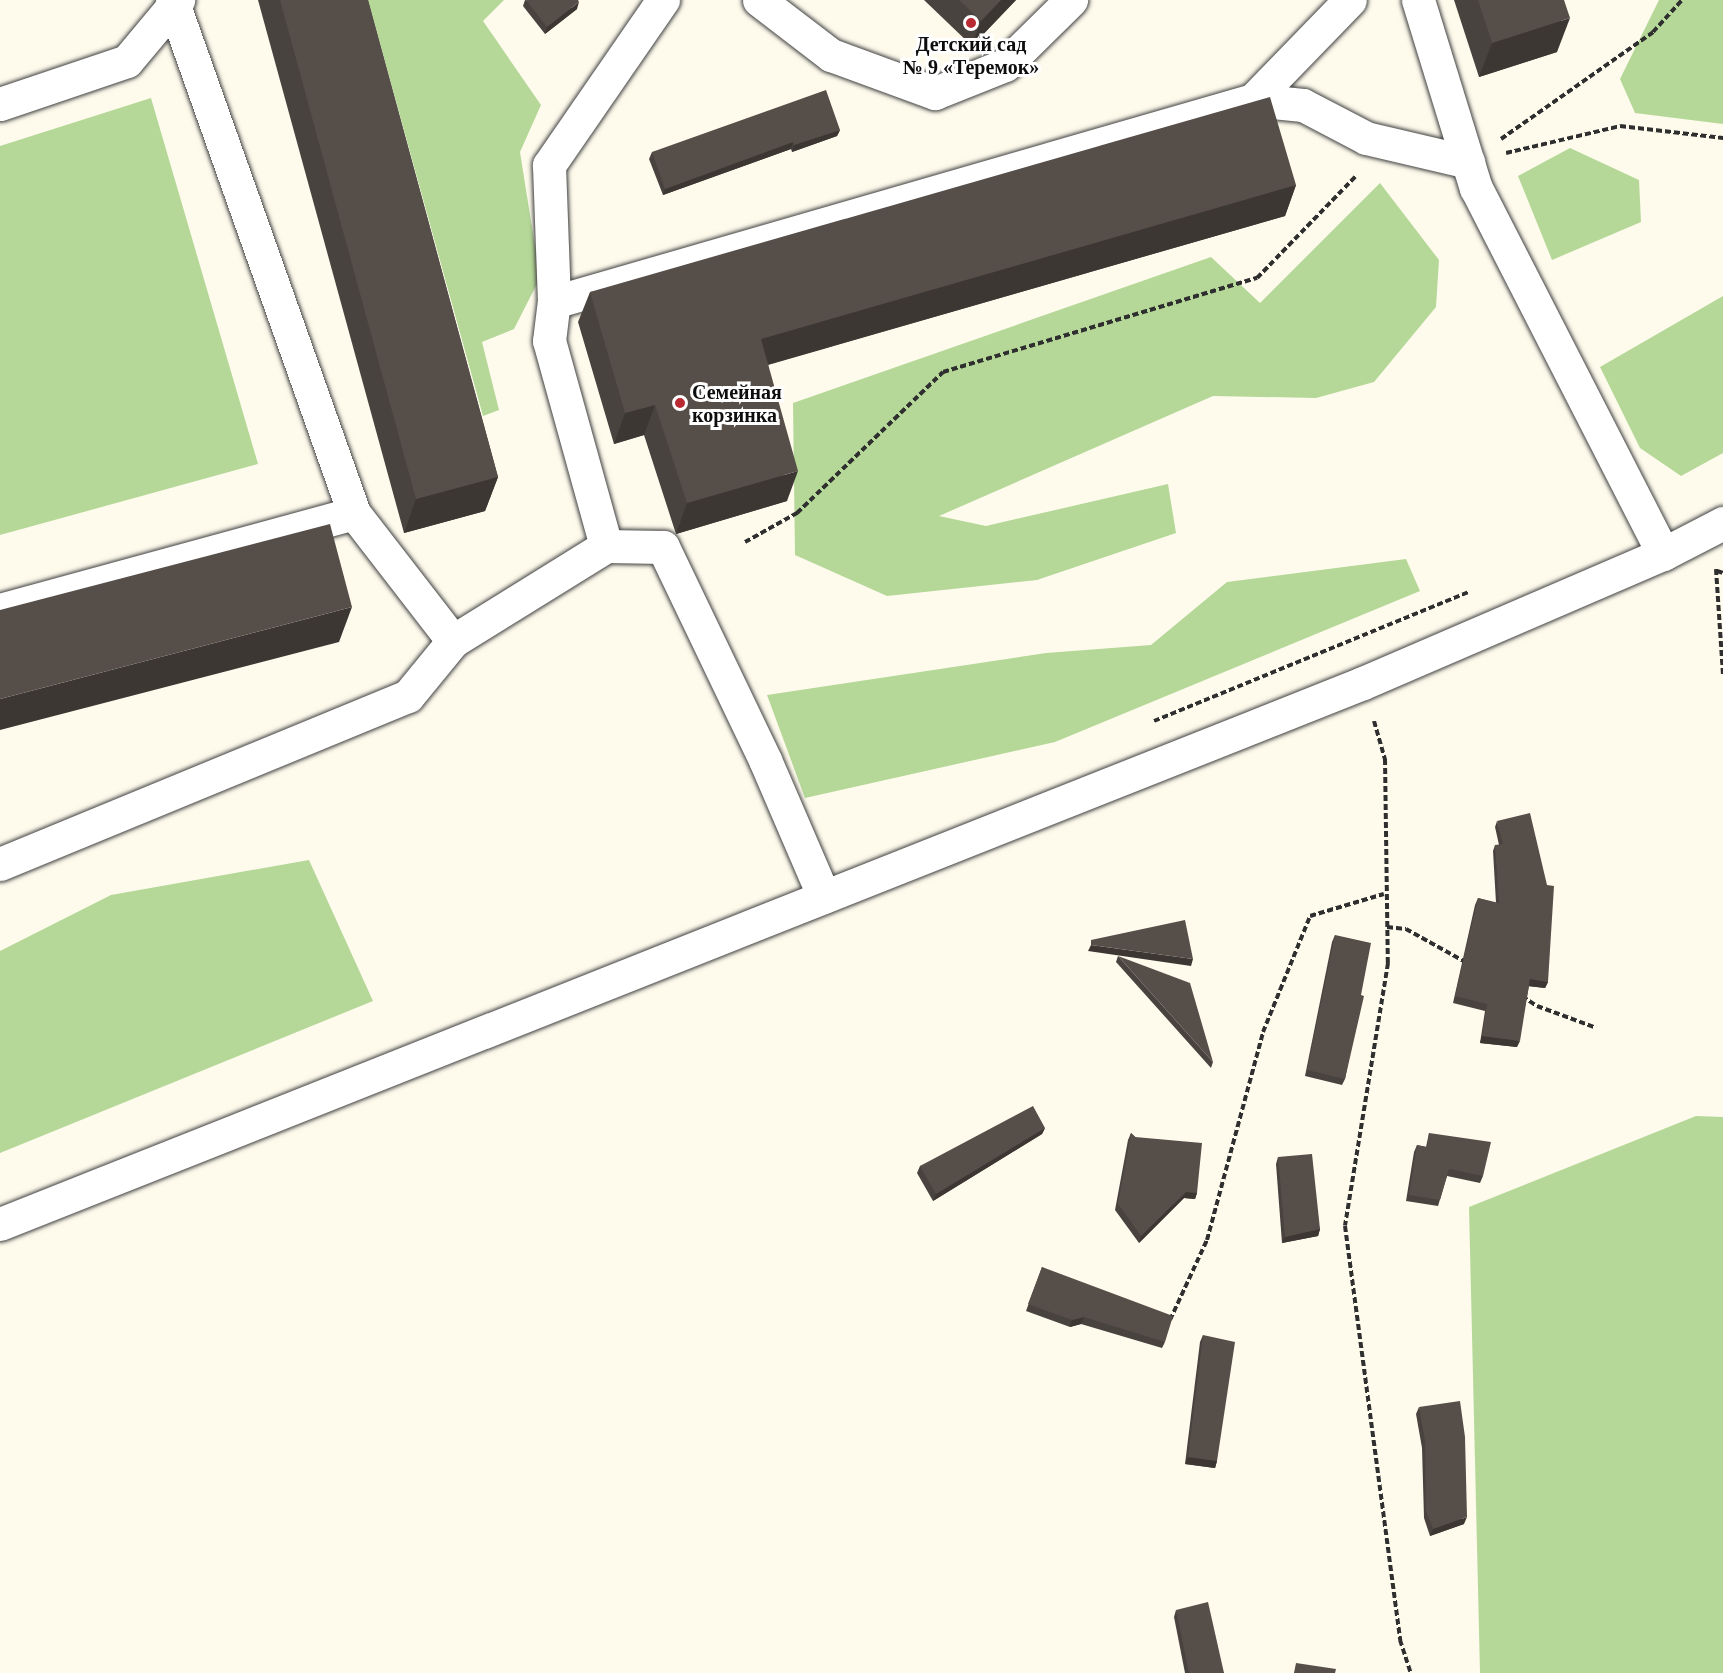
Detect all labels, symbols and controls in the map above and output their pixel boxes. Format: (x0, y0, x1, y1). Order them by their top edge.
marker: Детский сад № 9 «Теремок» (964, 16, 978, 30)
place label: Детский сад № 9 «Теремок» (903, 33, 1039, 80)
place label: Семейная корзинка (692, 380, 782, 427)
marker: Семейная корзинка (673, 396, 687, 410)

